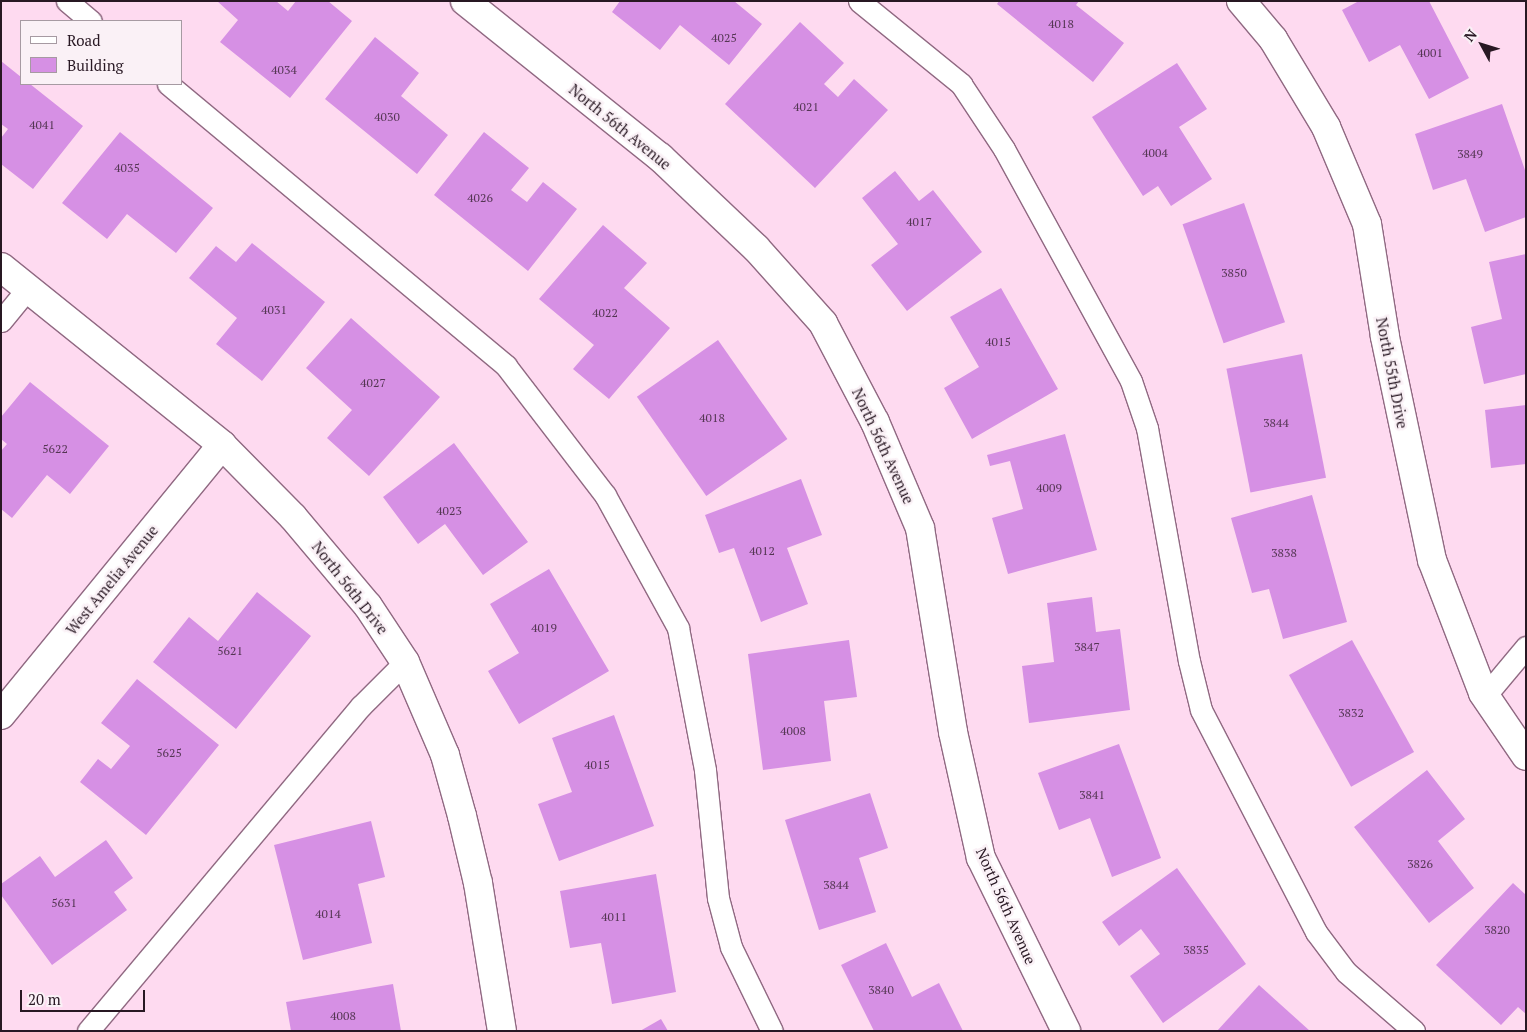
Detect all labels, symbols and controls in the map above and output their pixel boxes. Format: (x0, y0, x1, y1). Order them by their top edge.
house number: 4018 (1048, 17, 1074, 31)
legend (20, 20, 182, 85)
north arrow (1457, 20, 1507, 70)
text: N (1459, 25, 1481, 45)
text: Road (67, 30, 100, 50)
house number: 4025 (711, 31, 737, 45)
house number: 4001 (1417, 46, 1443, 60)
text: Building (67, 55, 124, 75)
house number: 4034 (271, 63, 297, 77)
street label: North 56th Avenue (565, 80, 675, 174)
house number: 4021 (793, 100, 819, 114)
house number: 4030 (374, 110, 400, 124)
house number: 4041 (29, 118, 55, 132)
house number: 4004 (1142, 146, 1168, 160)
house number: 3849 (1457, 147, 1483, 161)
house number: 4035 (114, 161, 140, 175)
house number: 4026 (467, 191, 493, 205)
house number: 4017 (906, 215, 932, 229)
house number: 3850 (1221, 266, 1247, 280)
house number: 4031 (261, 303, 287, 317)
house number: 4022 (592, 306, 618, 320)
street label: North 55th Drive (1372, 316, 1412, 430)
house number: 4015 (985, 335, 1011, 349)
house number: 4027 (360, 376, 386, 390)
street label: North 56th Avenue (848, 385, 918, 507)
house number: 4018 (699, 411, 725, 425)
house number: 3844 (1263, 416, 1289, 430)
house number: 5622 (42, 442, 68, 456)
house number: 4009 (1036, 481, 1062, 495)
house number: 4023 (436, 504, 462, 518)
street label: West Amelia Avenue (62, 521, 162, 639)
street label: North 56th Drive (308, 538, 392, 638)
house number: 4012 (749, 544, 775, 558)
house number: 3838 (1271, 546, 1297, 560)
house number: 4019 (531, 621, 557, 635)
house number: 3847 (1074, 640, 1100, 654)
house number: 5621 (217, 644, 243, 658)
house number: 3832 (1338, 706, 1364, 720)
house number: 4008 (780, 724, 806, 738)
house number: 5625 (156, 746, 182, 760)
house number: 4015 (584, 758, 610, 772)
house number: 3841 (1079, 788, 1105, 802)
street label: North 56th Avenue (972, 845, 1040, 967)
house number: 3826 (1407, 857, 1433, 871)
house number: 3844 (823, 878, 849, 892)
house number: 5631 (51, 896, 77, 910)
house number: 4014 (315, 907, 341, 921)
house number: 4011 (601, 910, 627, 924)
house number: 3820 (1484, 923, 1510, 937)
house number: 3835 (1183, 943, 1209, 957)
scale bar (22, 980, 148, 1012)
house number: 3840 (868, 983, 894, 997)
text: 20 m (28, 989, 61, 1009)
house number: 4008 (330, 1009, 356, 1023)

